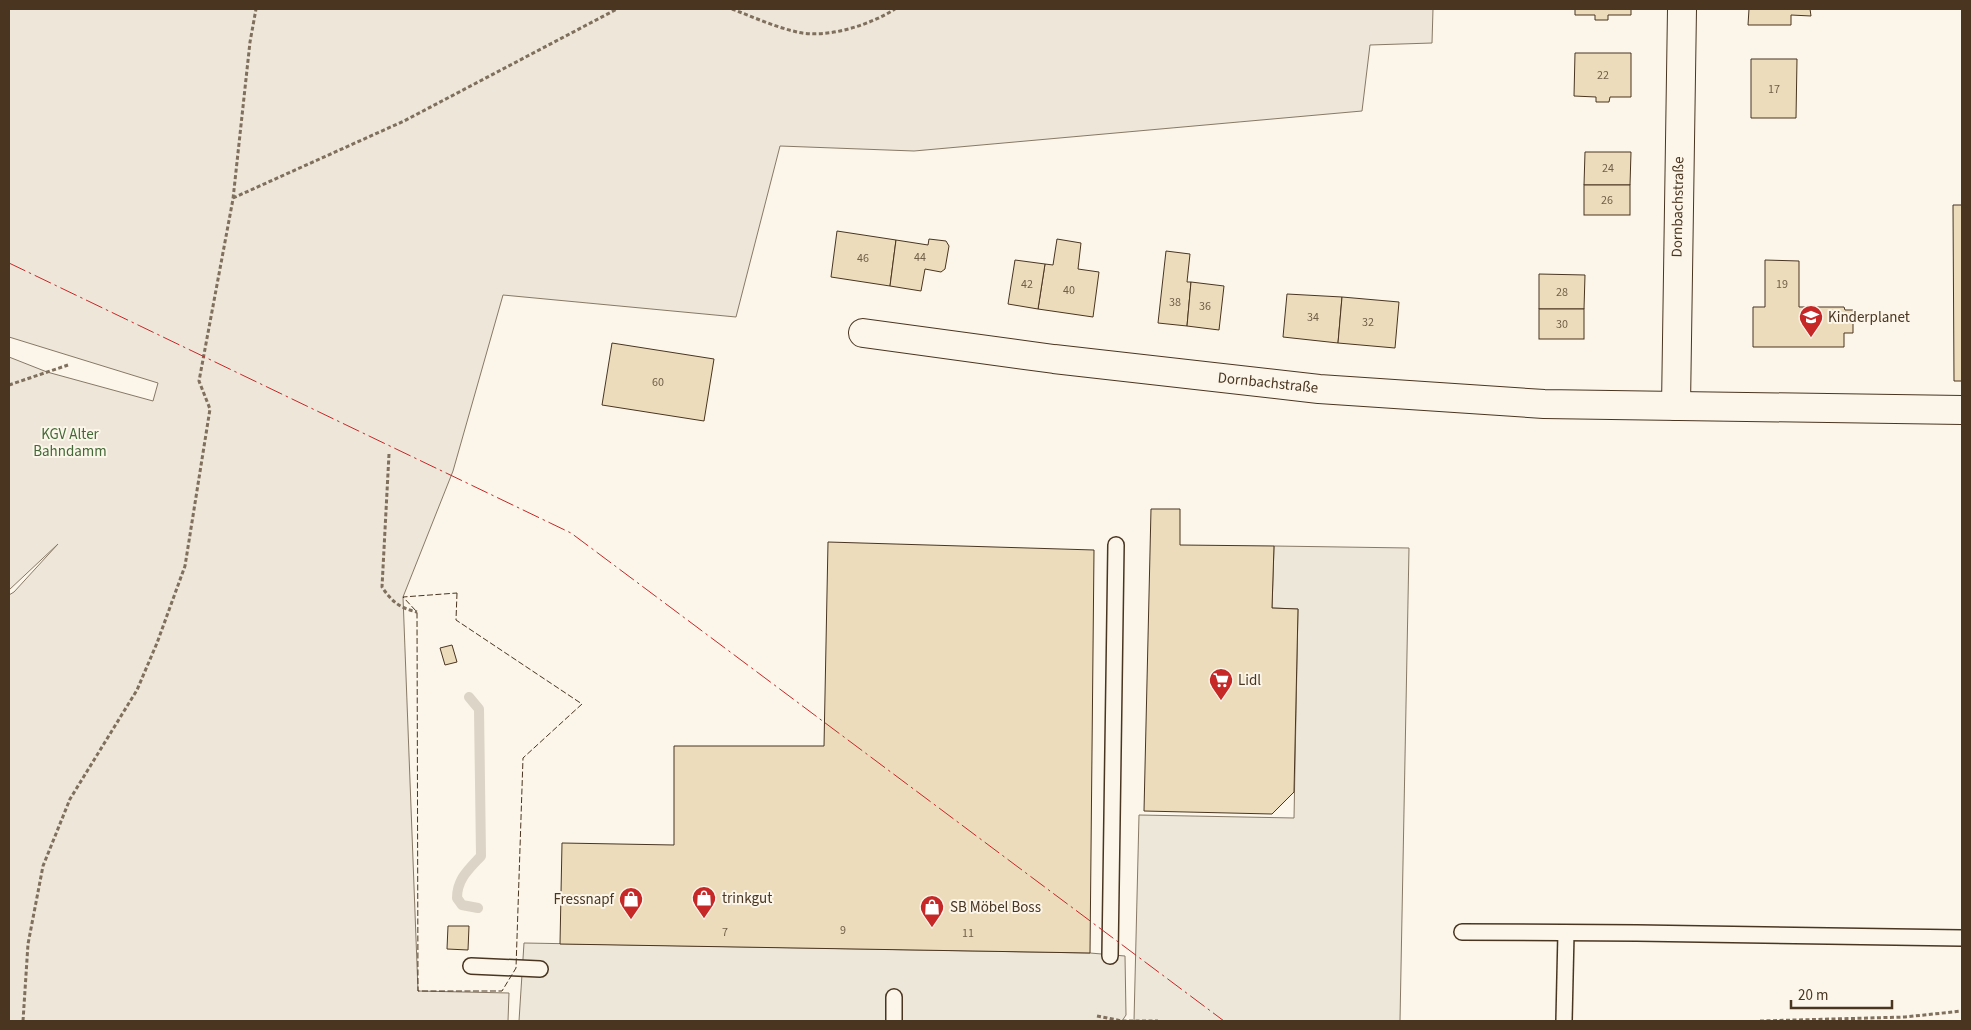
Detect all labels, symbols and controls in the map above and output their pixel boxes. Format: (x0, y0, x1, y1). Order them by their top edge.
house number: 22 (1597, 67, 1609, 84)
house number: 17 (1768, 81, 1780, 98)
street label: Dornbachstraße (1667, 156, 1689, 258)
house number: 24 (1602, 160, 1614, 177)
house number: 26 (1601, 192, 1613, 209)
house number: 44 (914, 249, 926, 266)
house number: 46 (857, 250, 869, 267)
house number: 42 (1021, 276, 1033, 293)
house number: 19 (1776, 276, 1788, 293)
house number: 40 (1063, 282, 1075, 299)
house number: 28 (1556, 284, 1568, 301)
house number: 38 (1169, 294, 1181, 311)
house number: 36 (1199, 298, 1211, 315)
school or university icon: Kinderplanet (1798, 304, 1824, 338)
place label: Kinderplanet (1828, 307, 1910, 328)
house number: 34 (1307, 309, 1319, 326)
house number: 32 (1362, 314, 1374, 331)
house number: 30 (1556, 316, 1568, 333)
street label: Dornbachstraße (1217, 367, 1319, 399)
house number: 60 (652, 374, 664, 391)
park label: KGV Alter Bahndamm (33, 424, 107, 462)
supermarket icon: Lidl (1208, 667, 1234, 701)
place label: Lidl (1238, 670, 1261, 691)
shop icon: trinkgut (691, 885, 717, 919)
shop icon: Fressnapf (618, 886, 644, 920)
place label: trinkgut (722, 888, 772, 909)
place label: Fressnapf (553, 889, 615, 910)
shop icon: SB Möbel Boss (919, 894, 945, 928)
place label: SB Möbel Boss (950, 897, 1041, 918)
house number: 9 (840, 922, 846, 939)
house number: 7 (722, 924, 728, 941)
house number: 11 (962, 925, 974, 942)
scale bar (1791, 978, 1892, 1010)
text: 20 m (1798, 985, 1828, 1006)

